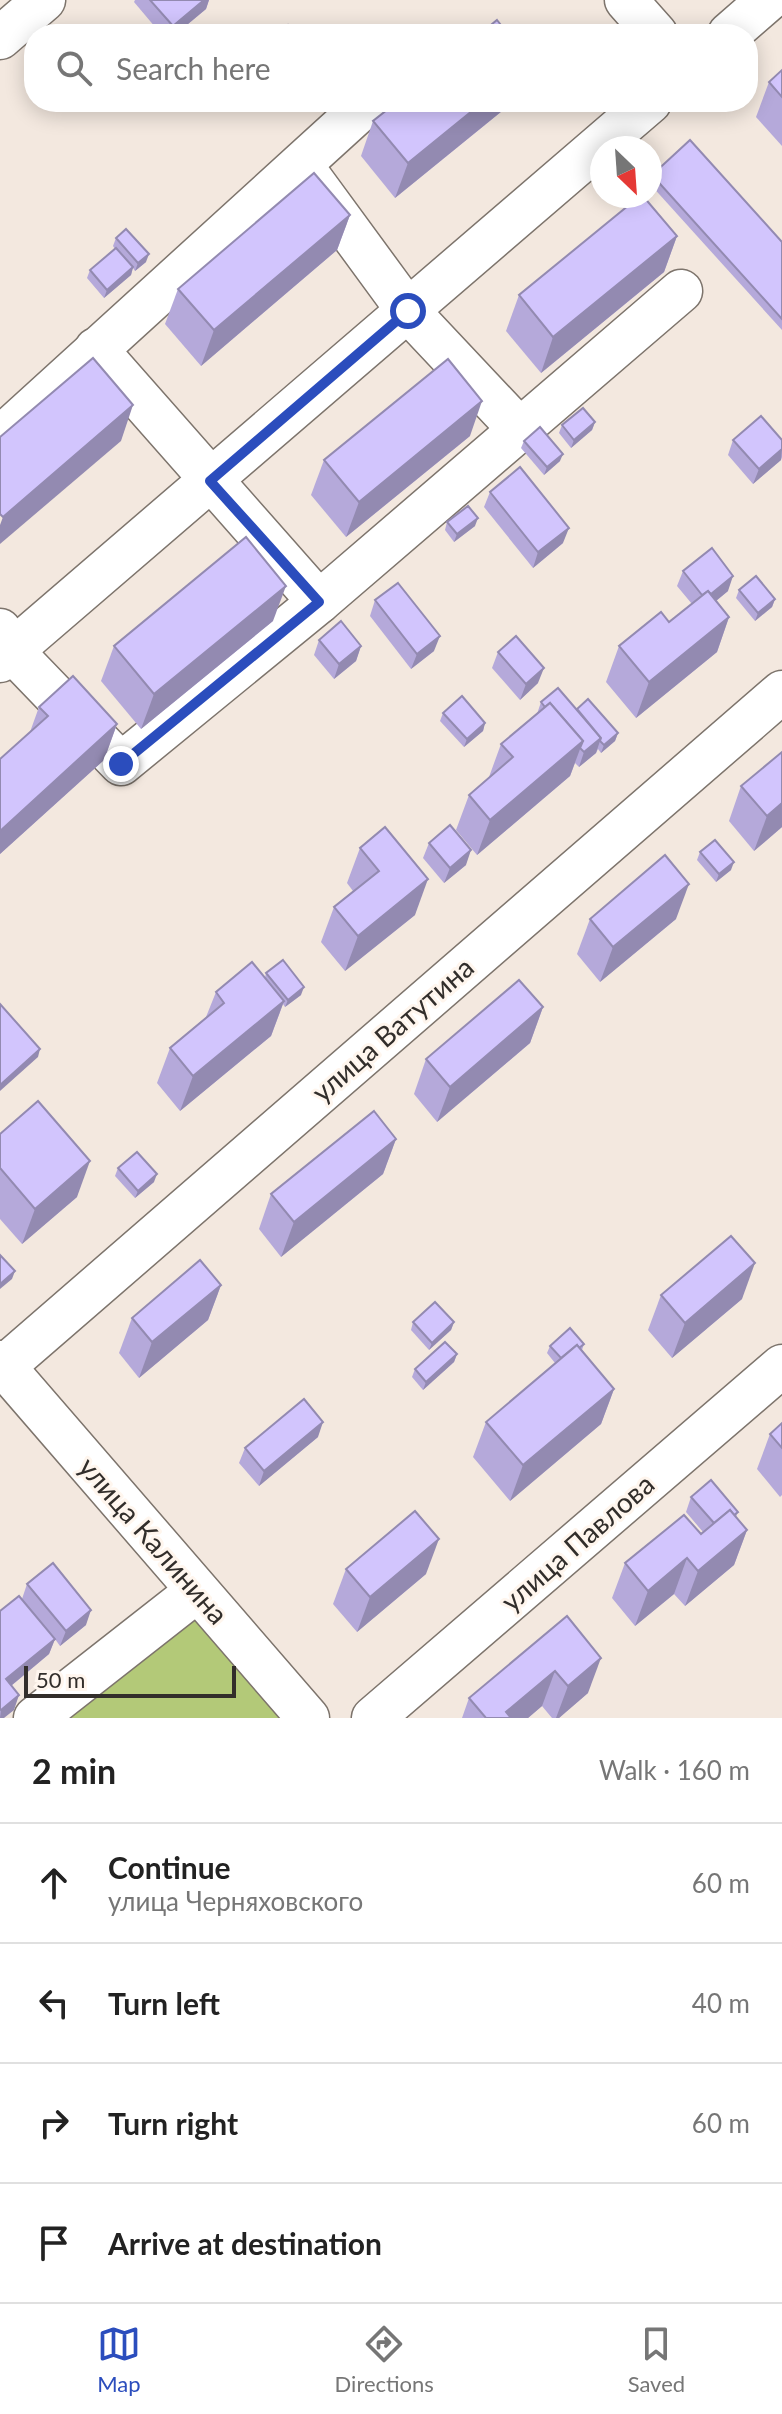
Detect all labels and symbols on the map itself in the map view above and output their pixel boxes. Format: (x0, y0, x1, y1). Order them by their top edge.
north arrow (590, 136, 662, 208)
route start (390, 293, 426, 329)
route end (103, 746, 139, 782)
street label: улица Ватутина (304, 949, 480, 1109)
street label: улица Калинина (72, 1450, 236, 1630)
street label: улица Павлова (493, 1466, 661, 1618)
scale bar (24, 1662, 236, 1698)

